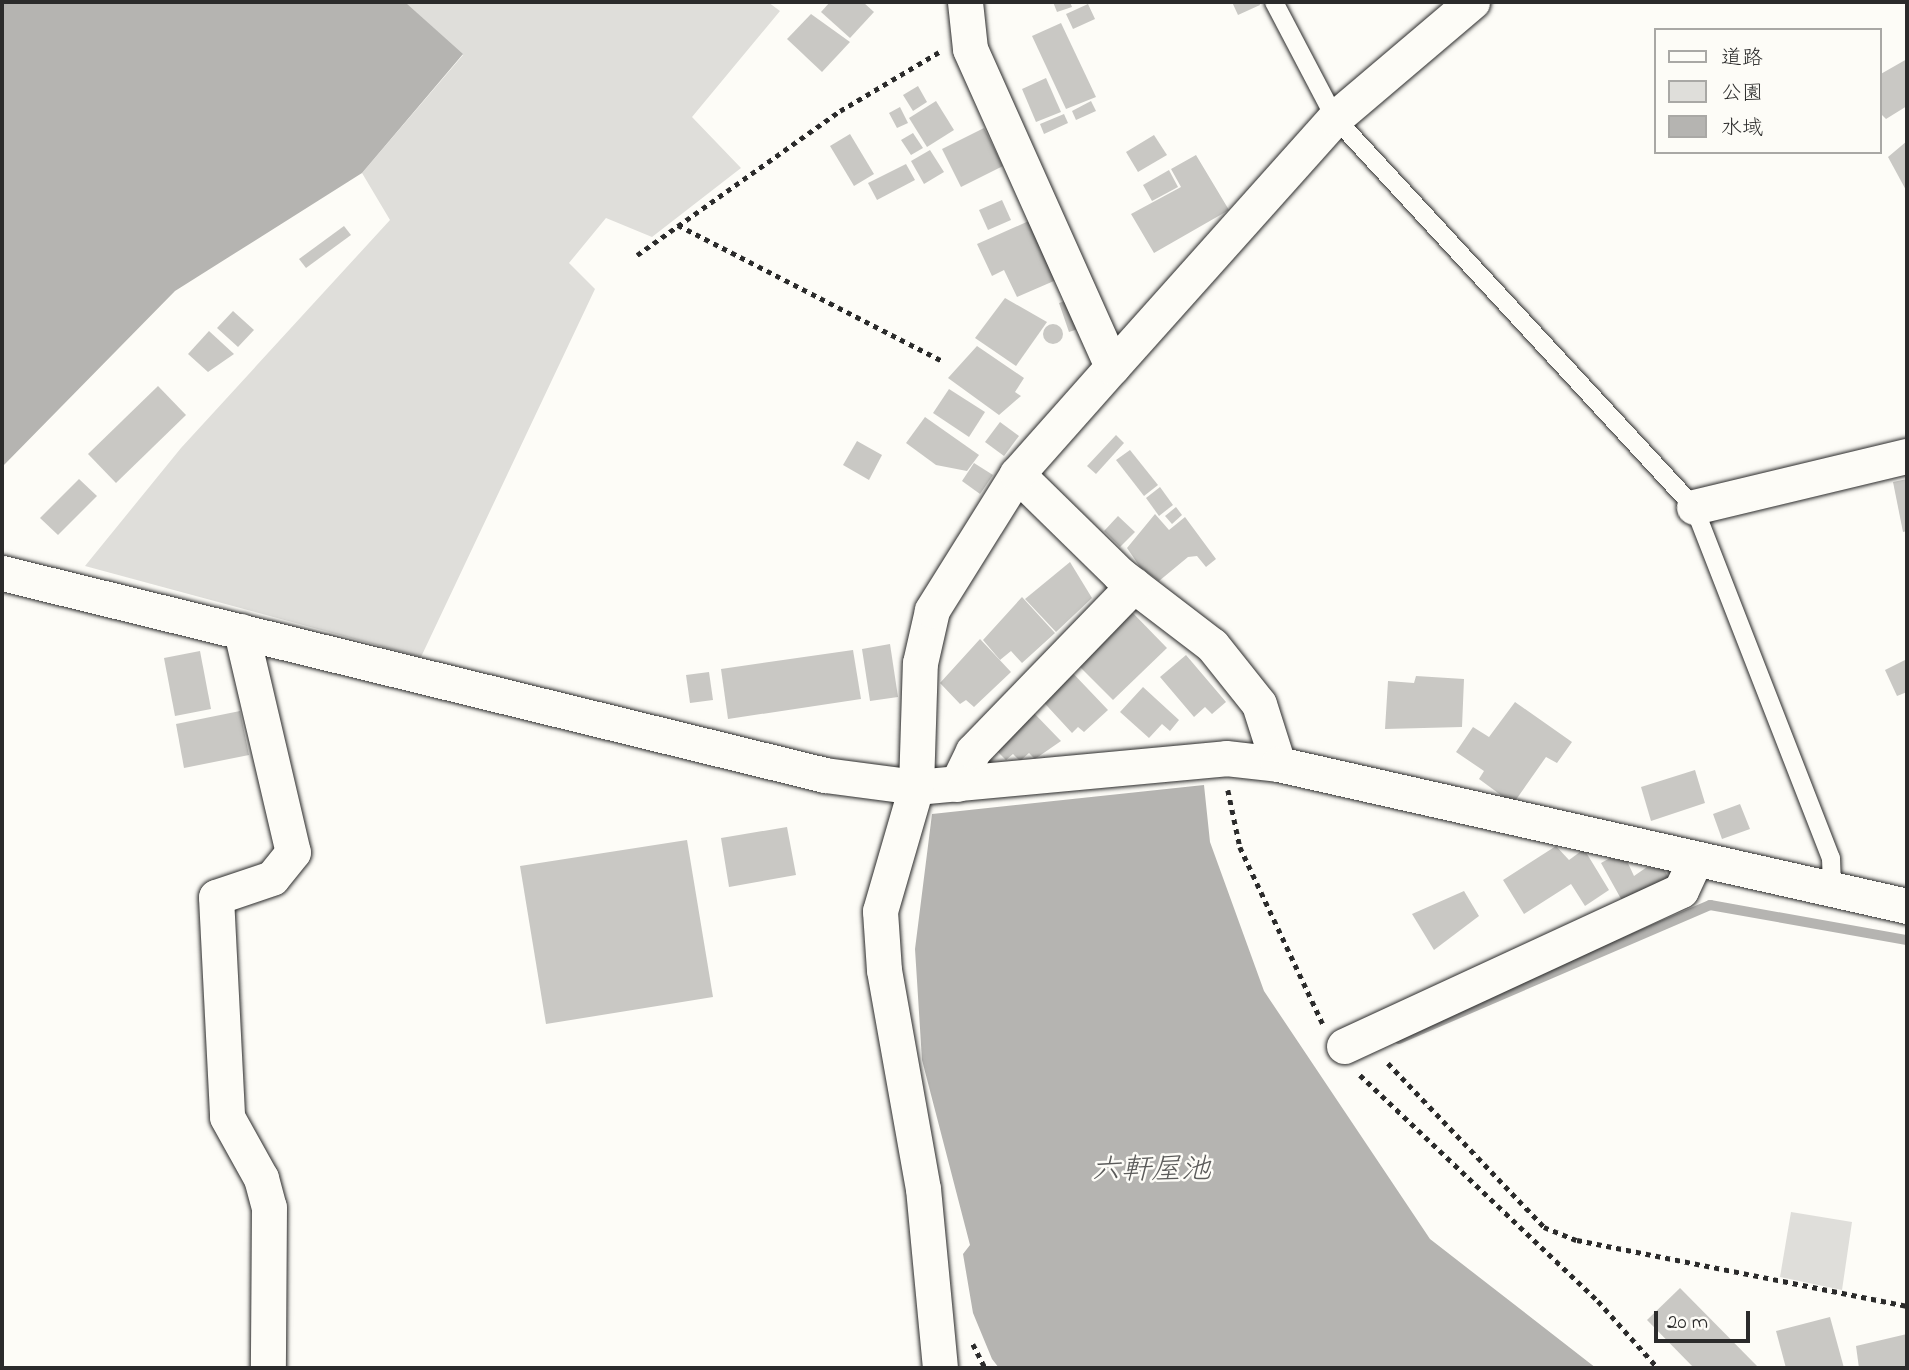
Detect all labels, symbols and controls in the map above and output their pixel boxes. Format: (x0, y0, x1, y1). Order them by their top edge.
legend (1654, 28, 1881, 154)
text: 道路 (1721, 44, 1763, 74)
text: 公園 (1721, 79, 1763, 109)
text: 水域 (1721, 114, 1763, 144)
water label: 六軒屋池 (1091, 1153, 1211, 1189)
scale bar (1657, 1296, 1753, 1340)
text: 20 m (1667, 1308, 1708, 1338)

